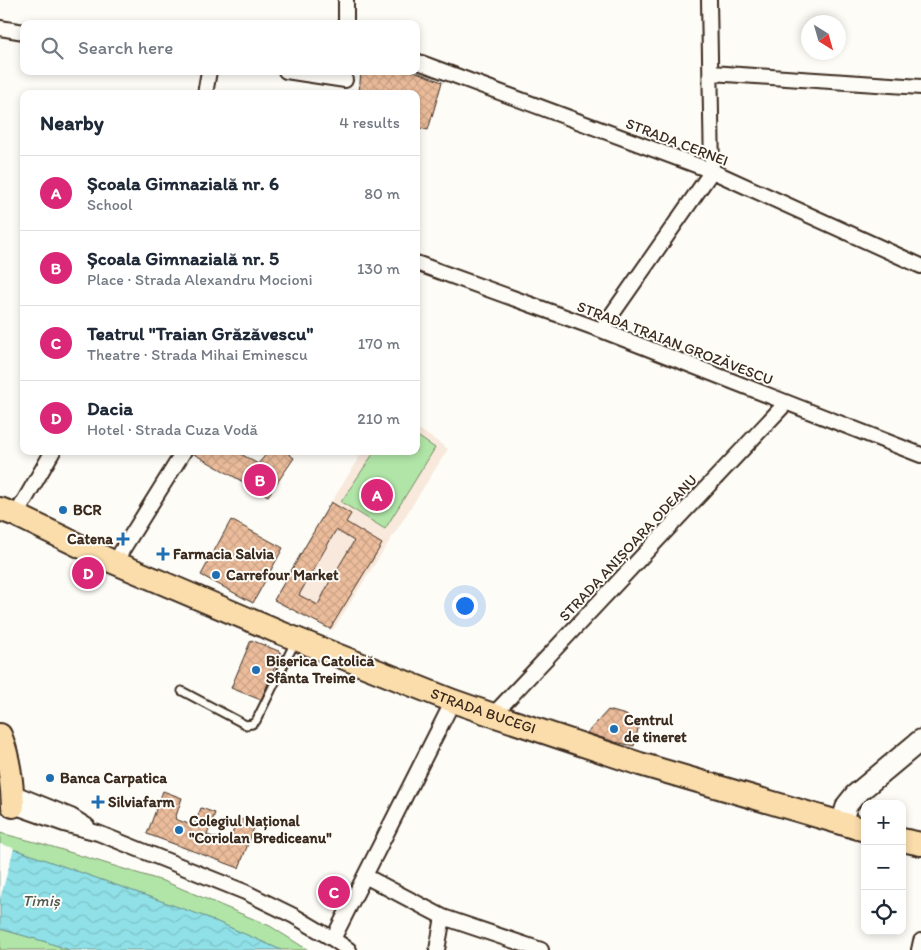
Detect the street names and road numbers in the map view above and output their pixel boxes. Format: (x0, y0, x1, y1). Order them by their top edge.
street label: STRADA CERNEI (623, 114, 731, 170)
street label: STRADA TRAIAN GROZĂVESCU (575, 297, 775, 389)
street label: STRADA ANIȘOARA ODEANU (555, 471, 701, 625)
street label: STRADA BUCEGI (428, 684, 538, 738)

